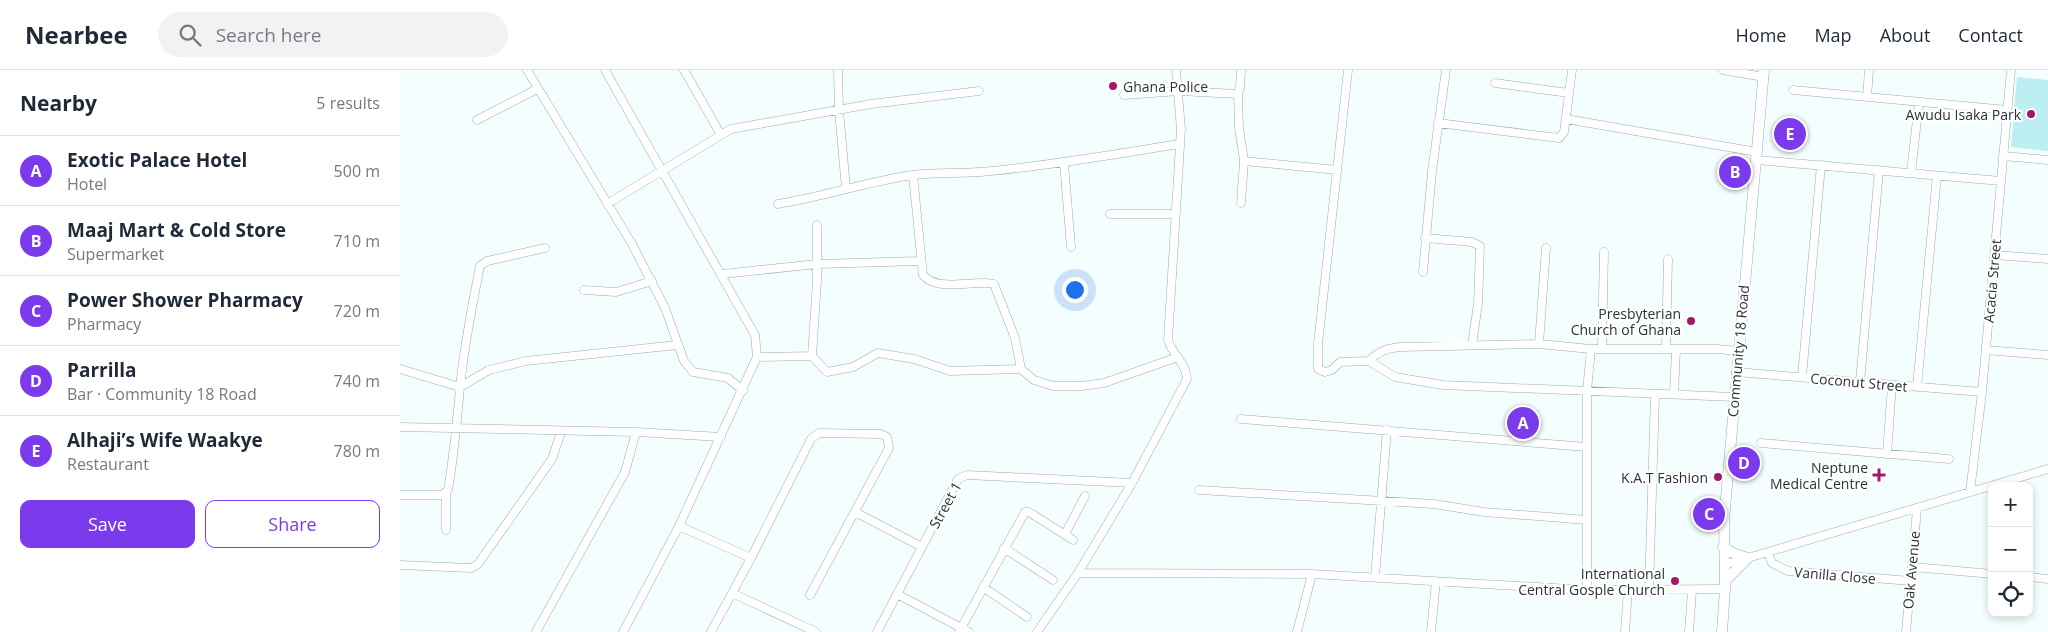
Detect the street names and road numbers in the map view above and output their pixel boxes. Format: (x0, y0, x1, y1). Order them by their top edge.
street label: Acacia Street (1979, 238, 2005, 324)
street label: Community 18 Road (1723, 284, 1753, 418)
street label: Coconut Street (1810, 368, 1908, 396)
street label: Street 1 (924, 478, 966, 532)
street label: Oak Avenue (1898, 530, 1924, 610)
street label: Vanilla Close (1793, 562, 1877, 588)

